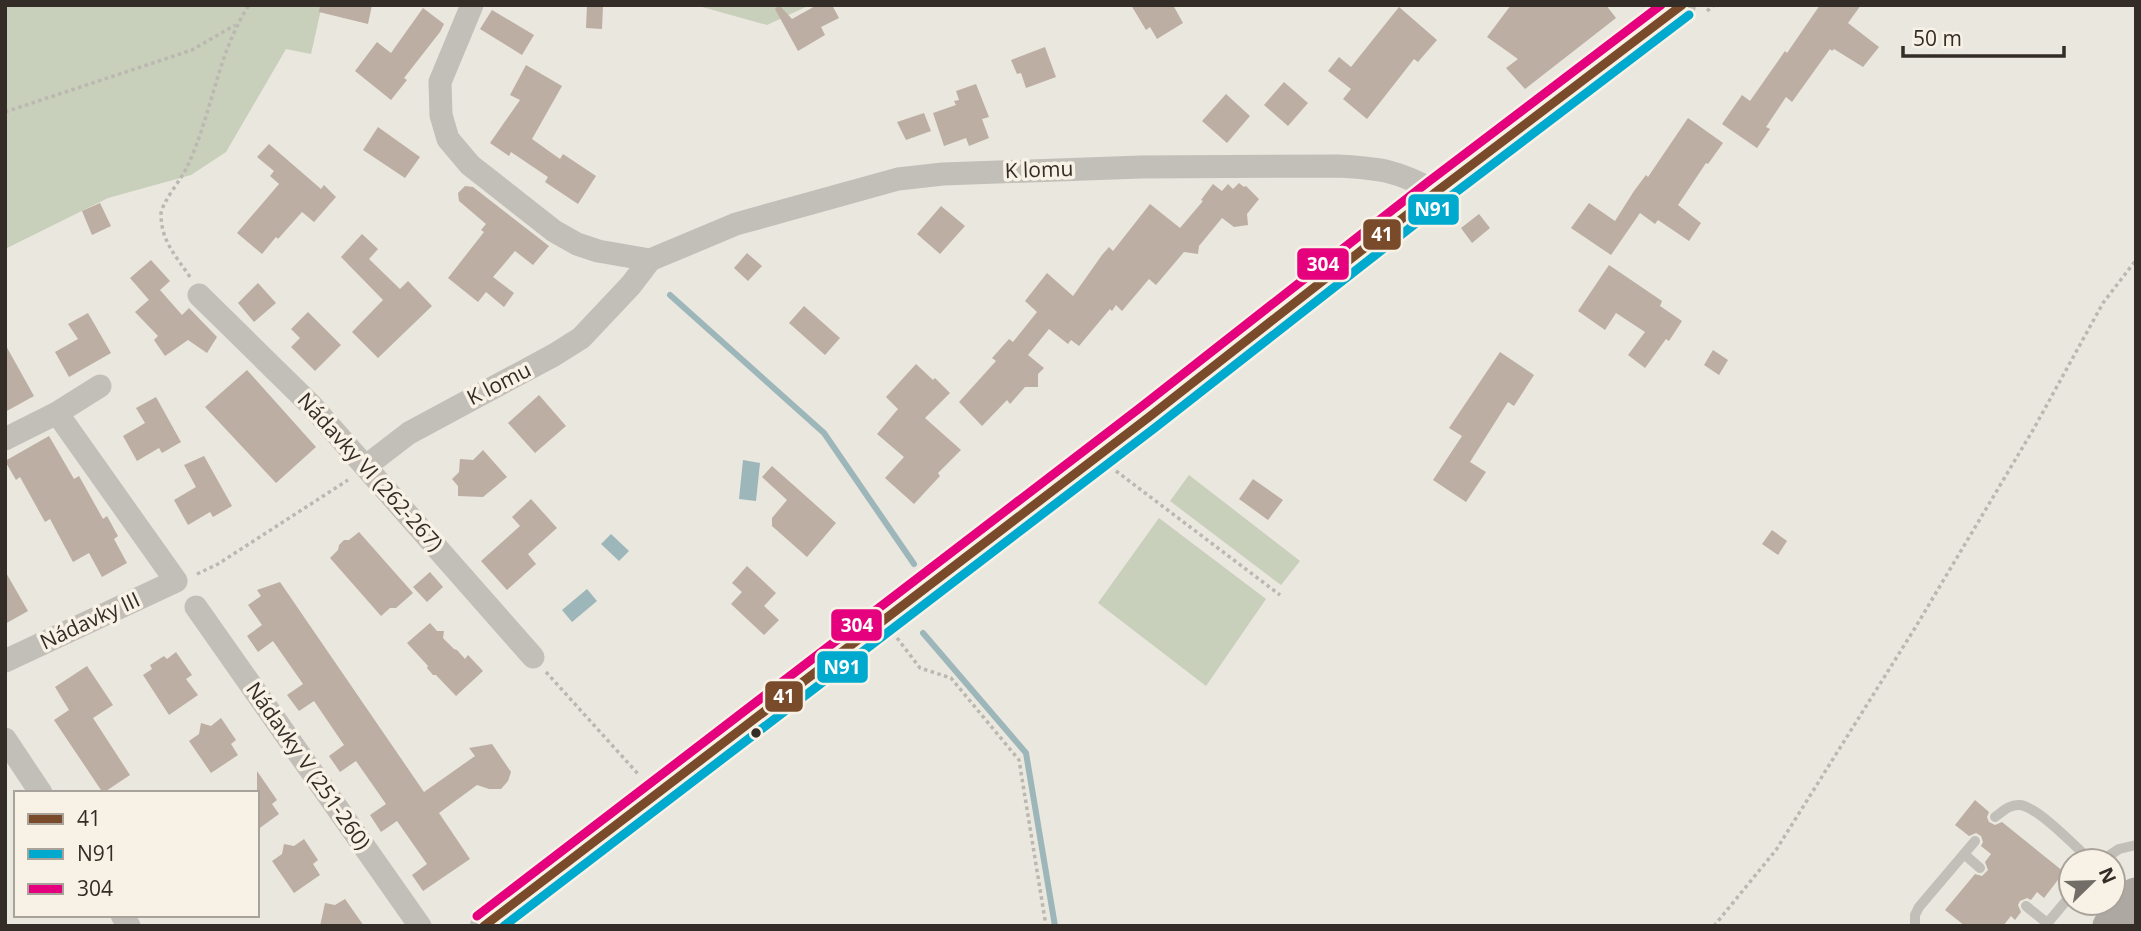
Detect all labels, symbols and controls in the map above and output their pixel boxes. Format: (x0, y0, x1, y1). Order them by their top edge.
scale bar (1903, 14, 2064, 58)
text: 50 m (1913, 24, 1962, 52)
street label: K lomu (1004, 154, 1074, 184)
line badge: N91 (1407, 193, 1460, 226)
text: N91 (1414, 196, 1452, 222)
line badge: 41 (1362, 218, 1402, 251)
text: 41 (1371, 221, 1393, 247)
line badge: 304 (1296, 247, 1350, 281)
text: 304 (1307, 251, 1339, 277)
street label: K lomu (462, 355, 535, 411)
street label: Nádavky VI (262-267) (292, 386, 450, 557)
street label: Nádavky III (35, 585, 144, 655)
line badge: 304 (830, 608, 883, 642)
text: 304 (841, 612, 873, 638)
line badge: N91 (816, 650, 869, 684)
text: N91 (823, 654, 861, 680)
street label: Nádavky V (251-260) (240, 676, 377, 855)
line badge: 41 (764, 680, 804, 713)
text: 41 (773, 683, 795, 709)
unlabelled marker (749, 726, 763, 740)
legend (14, 791, 259, 917)
text: 41 (77, 804, 101, 832)
text: N91 (77, 839, 117, 867)
north arrow (2057, 847, 2127, 917)
text: N (2093, 863, 2123, 888)
text: 304 (77, 874, 113, 902)

